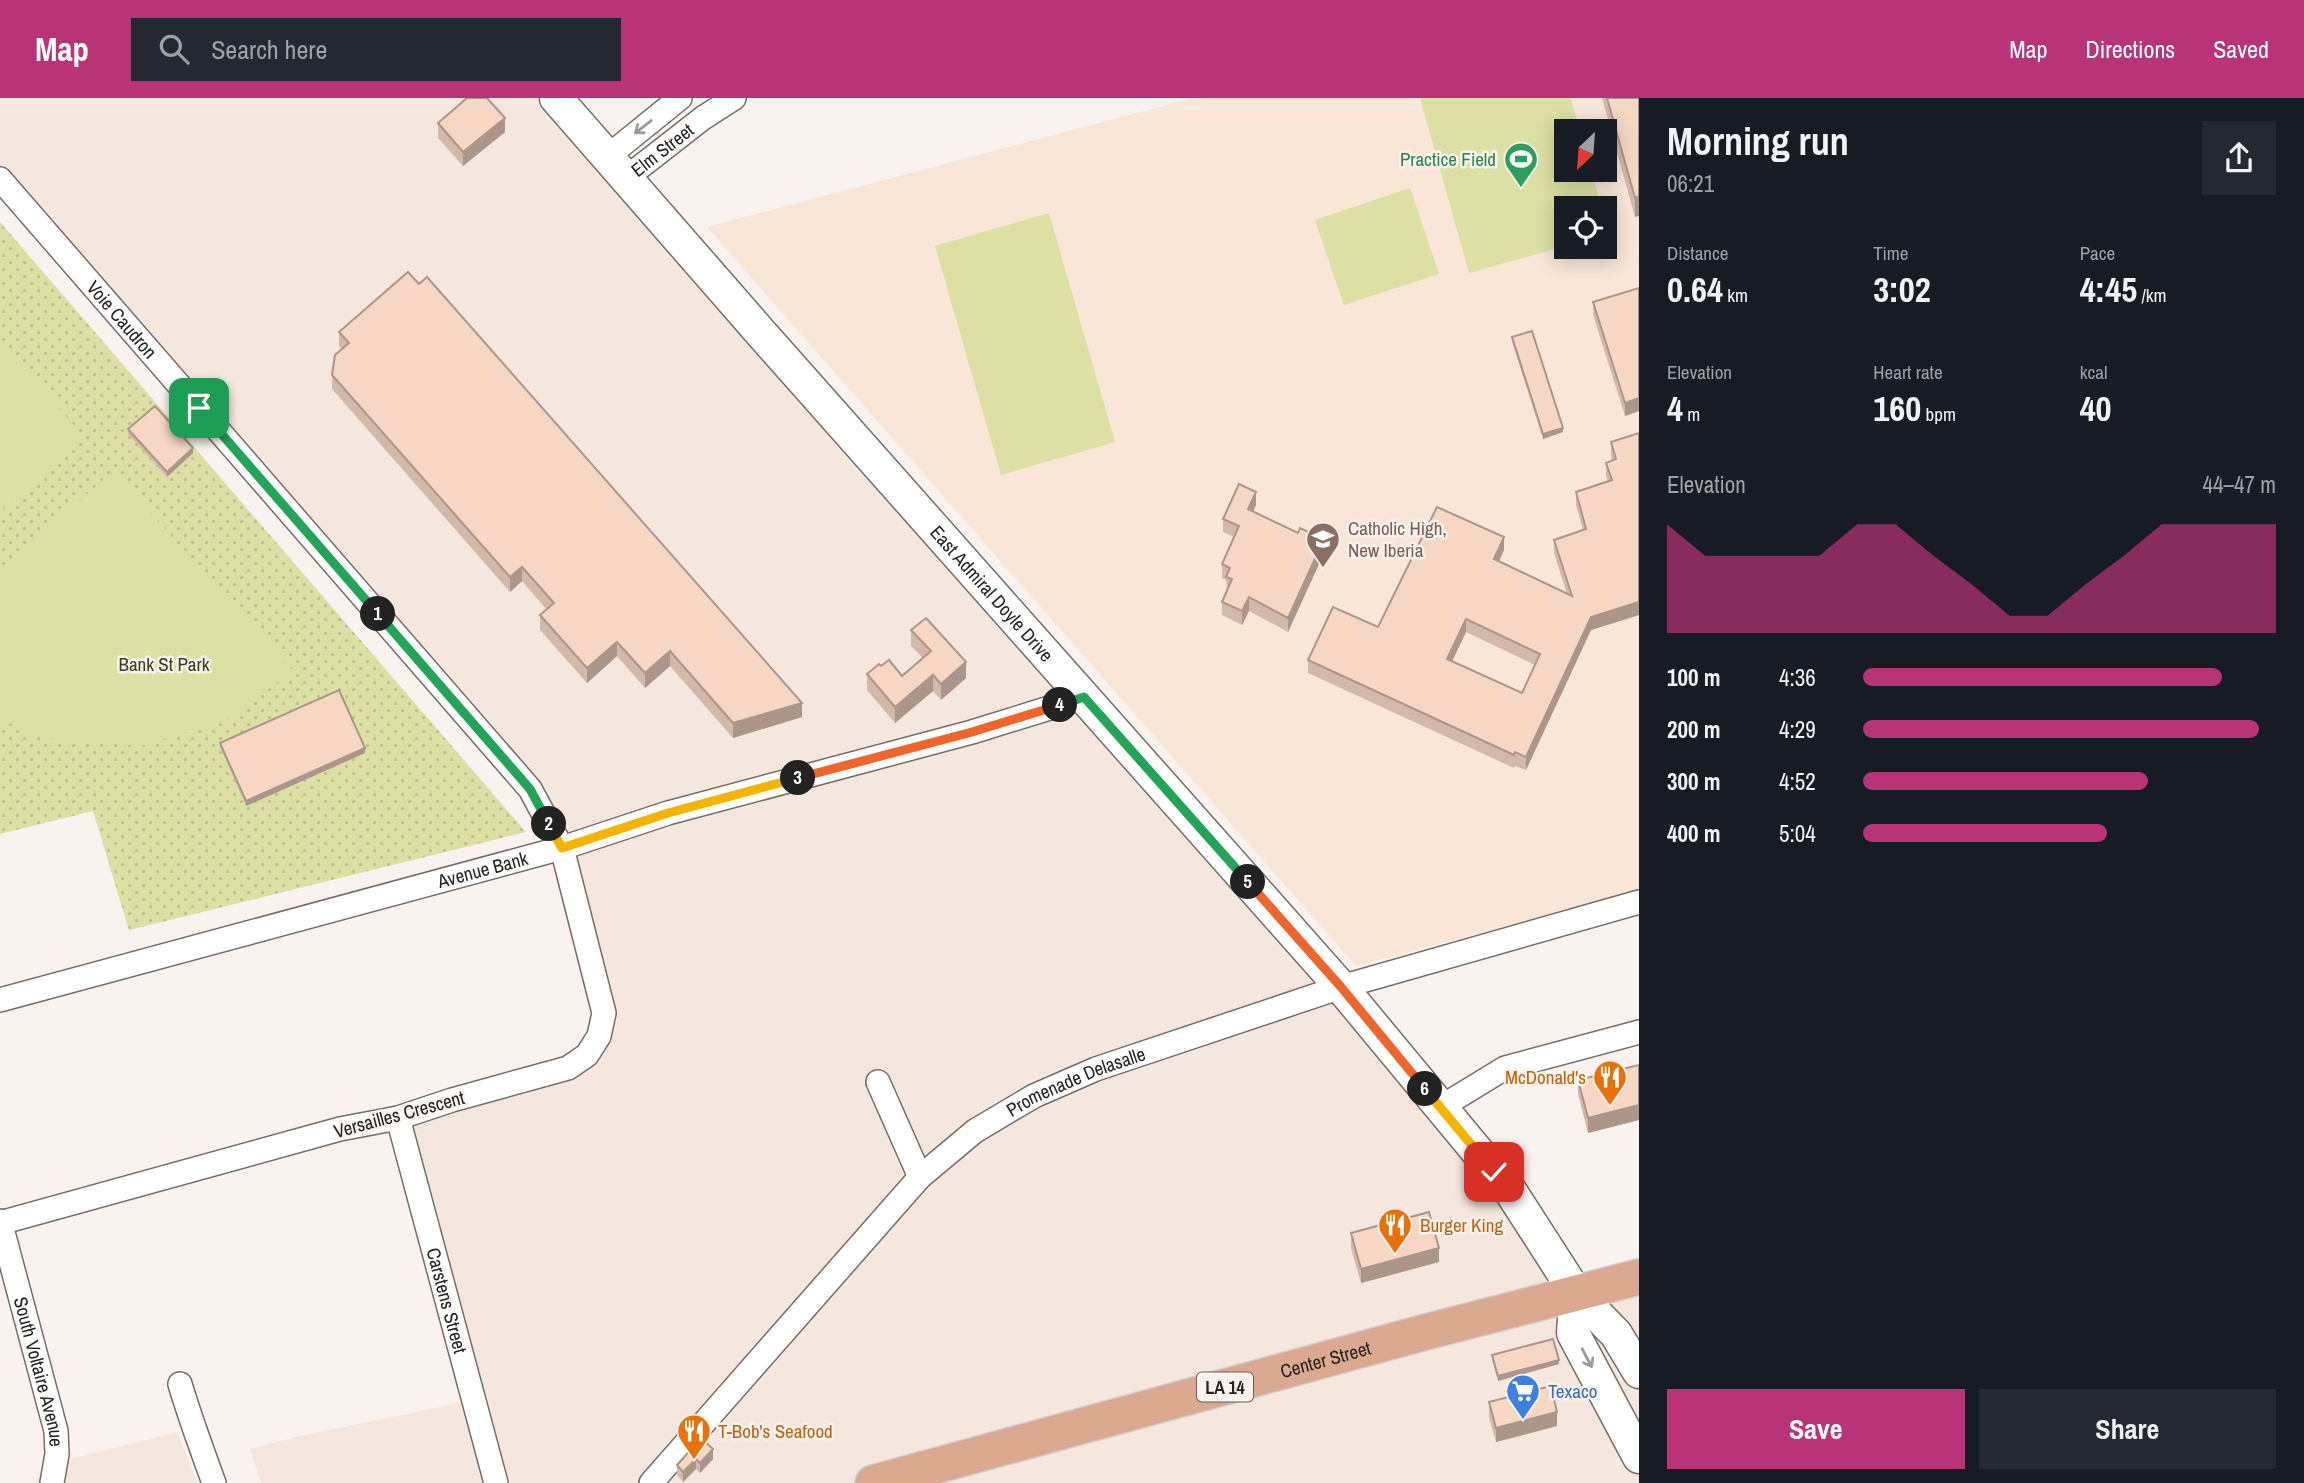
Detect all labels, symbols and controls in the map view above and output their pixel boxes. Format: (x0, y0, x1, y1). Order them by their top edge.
search box (131, 18, 621, 81)
text: Map (35, 27, 89, 71)
icon: search (155, 30, 193, 68)
text: Search here (211, 32, 327, 67)
text: Map (2009, 33, 2047, 65)
text: Directions (2085, 33, 2175, 65)
text: Saved (2213, 33, 2269, 65)
text: Morning run (1667, 116, 1849, 167)
street label: Elm Street (626, 117, 700, 182)
one-way arrow (634, 119, 652, 134)
north arrow (1554, 119, 1617, 182)
map controls (1554, 119, 1617, 259)
button: share (2202, 121, 2276, 195)
sports icon: Practice Field (1502, 140, 1540, 189)
place label: Practice Field (1400, 146, 1496, 172)
text: 06:21 (1667, 168, 1714, 199)
button: locate (1554, 196, 1617, 259)
text: Distance (1667, 240, 1728, 266)
text: Time (1873, 240, 1908, 266)
text: Pace (2080, 240, 2115, 266)
text: 0.64 (1667, 266, 1723, 313)
text: 3:02 (1873, 266, 1931, 313)
text: 4:45 (2080, 266, 2137, 313)
street label: Voie Caudron (81, 275, 163, 364)
text: km (1723, 282, 1748, 308)
text: /km (2137, 282, 2167, 308)
text: Elevation (1667, 359, 1732, 385)
text: Heart rate (1873, 359, 1943, 385)
text: kcal (2080, 359, 2107, 385)
pin (169, 378, 229, 438)
text: 4 (1667, 385, 1683, 432)
text: 160 (1873, 385, 1921, 432)
text: 40 (2080, 385, 2112, 432)
icon: arrive (180, 389, 218, 427)
text: m (1683, 401, 1700, 427)
text: bpm (1921, 401, 1956, 427)
text: Elevation (1667, 469, 1746, 500)
text: 44–47 m (2203, 469, 2276, 500)
place label: Catholic High, New Iberia (1348, 515, 1447, 563)
street label: East Admiral Doyle Drive (924, 520, 1060, 667)
school or university icon: Catholic High, New Iberia (1304, 520, 1342, 569)
pin: 1 (360, 596, 396, 632)
text: 1 (373, 600, 382, 626)
park label: Bank St Park (119, 651, 210, 677)
text: 100 m (1667, 662, 1720, 693)
text: 4:36 (1779, 662, 1816, 693)
pin: 4 (1042, 688, 1078, 722)
text: 4 (1055, 691, 1064, 717)
text: 200 m (1667, 714, 1720, 745)
text: 4:29 (1779, 714, 1816, 745)
pin: 3 (780, 760, 816, 796)
text: 3 (793, 764, 802, 790)
text: 300 m (1667, 766, 1720, 797)
text: 4:52 (1779, 766, 1816, 797)
pin: 2 (532, 806, 566, 842)
text: 2 (544, 810, 553, 836)
text: 400 m (1667, 818, 1720, 849)
text: 5:04 (1779, 818, 1816, 849)
street label: Avenue Bank (434, 845, 531, 894)
pin: 5 (1230, 864, 1266, 900)
text: 5 (1243, 868, 1252, 894)
street label: Promenade Delasalle (1001, 1040, 1149, 1123)
restaurant icon: McDonald's (1591, 1058, 1629, 1107)
place label: McDonald's (1505, 1064, 1586, 1090)
pin: 6 (1408, 1072, 1442, 1107)
text: 6 (1420, 1075, 1429, 1101)
street label: Versailles Crescent (331, 1084, 468, 1144)
pin (1464, 1142, 1524, 1202)
icon: check (1475, 1153, 1513, 1191)
restaurant icon: Burger King (1376, 1206, 1414, 1255)
place label: Burger King (1420, 1212, 1503, 1238)
street label: Carstens Street (420, 1245, 474, 1357)
street label: South Voltaire Avenue (8, 1294, 70, 1447)
street label: Center Street (1277, 1334, 1374, 1384)
one-way arrow (1580, 1347, 1594, 1368)
road number: LA 14 (1197, 1372, 1253, 1402)
supermarket icon: Texaco (1504, 1372, 1542, 1421)
place label: Texaco (1548, 1378, 1597, 1404)
button: Save (1667, 1389, 1965, 1469)
button: Share (1979, 1389, 2276, 1469)
restaurant icon: T-Bob's Seafood (675, 1412, 713, 1461)
place label: T-Bob's Seafood (718, 1418, 833, 1444)

